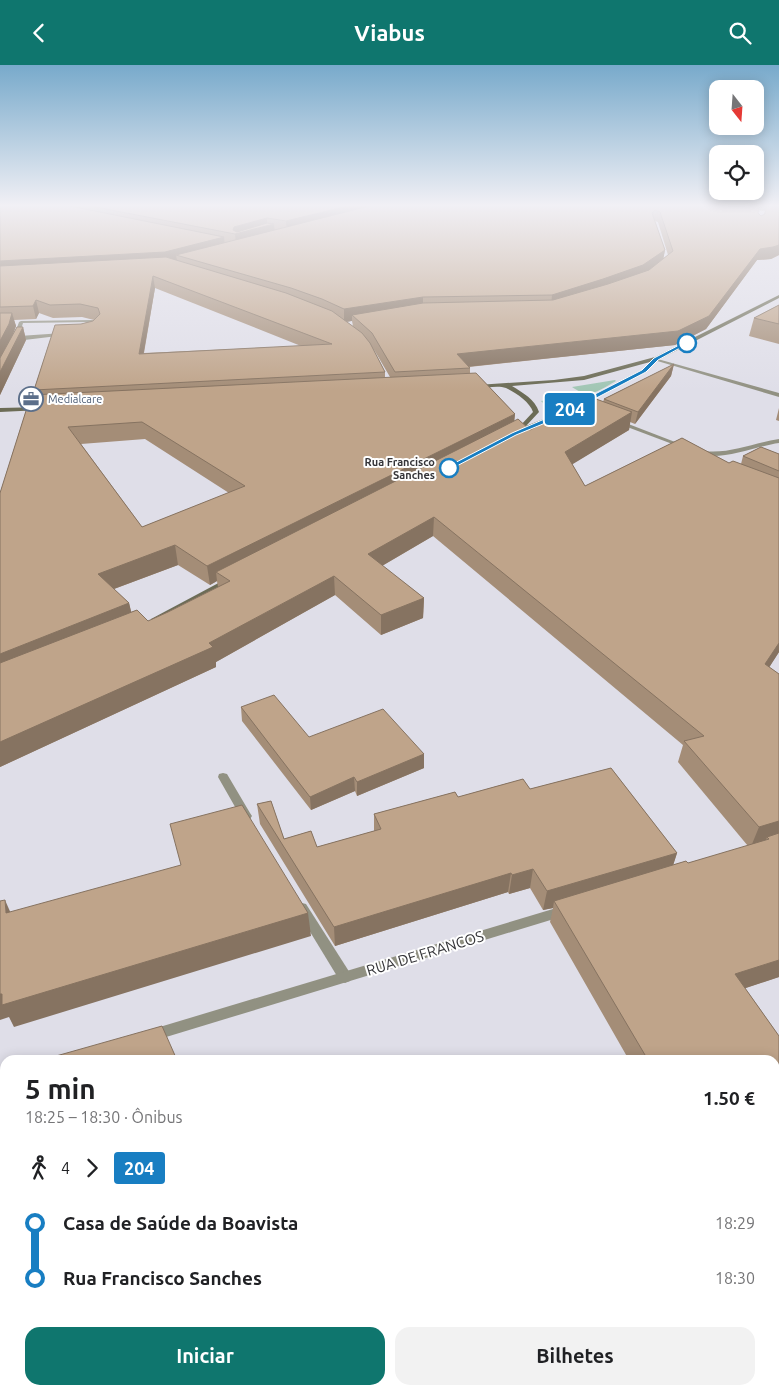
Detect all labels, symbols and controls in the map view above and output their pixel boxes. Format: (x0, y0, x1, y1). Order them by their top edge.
icon: back (25, 19, 53, 47)
icon: search (726, 19, 754, 47)
text: Viabus (354, 20, 425, 45)
north arrow (709, 80, 764, 135)
map controls (709, 80, 764, 200)
button: locate (709, 145, 764, 200)
unlabelled marker (677, 333, 697, 353)
office icon: Medialcare (18, 386, 44, 412)
place label: Medialcare (48, 393, 102, 405)
line badge: 204 (541, 393, 599, 425)
text: 204 (555, 399, 585, 419)
place label: Rua Francisco Sanches (365, 456, 435, 481)
marker: Rua Francisco Sanches (439, 458, 459, 478)
street label: RUA DE FRANCOS (364, 927, 486, 979)
text: 5 min (25, 1073, 96, 1104)
text: 1.50 € (703, 1087, 755, 1109)
text: 18:25 – 18:30 · Ônibus (25, 1108, 182, 1126)
icon: walk (25, 1154, 53, 1182)
icon: forward (78, 1154, 106, 1182)
text: 204 (124, 1158, 155, 1178)
text: 4 (61, 1159, 70, 1177)
text: Casa de Saúde da Boavista (63, 1212, 298, 1234)
text: 18:29 (715, 1214, 755, 1232)
text: Rua Francisco Sanches (63, 1267, 262, 1289)
text: 18:30 (715, 1269, 755, 1287)
button: Iniciar (25, 1327, 385, 1385)
button: Bilhetes (395, 1327, 755, 1385)

